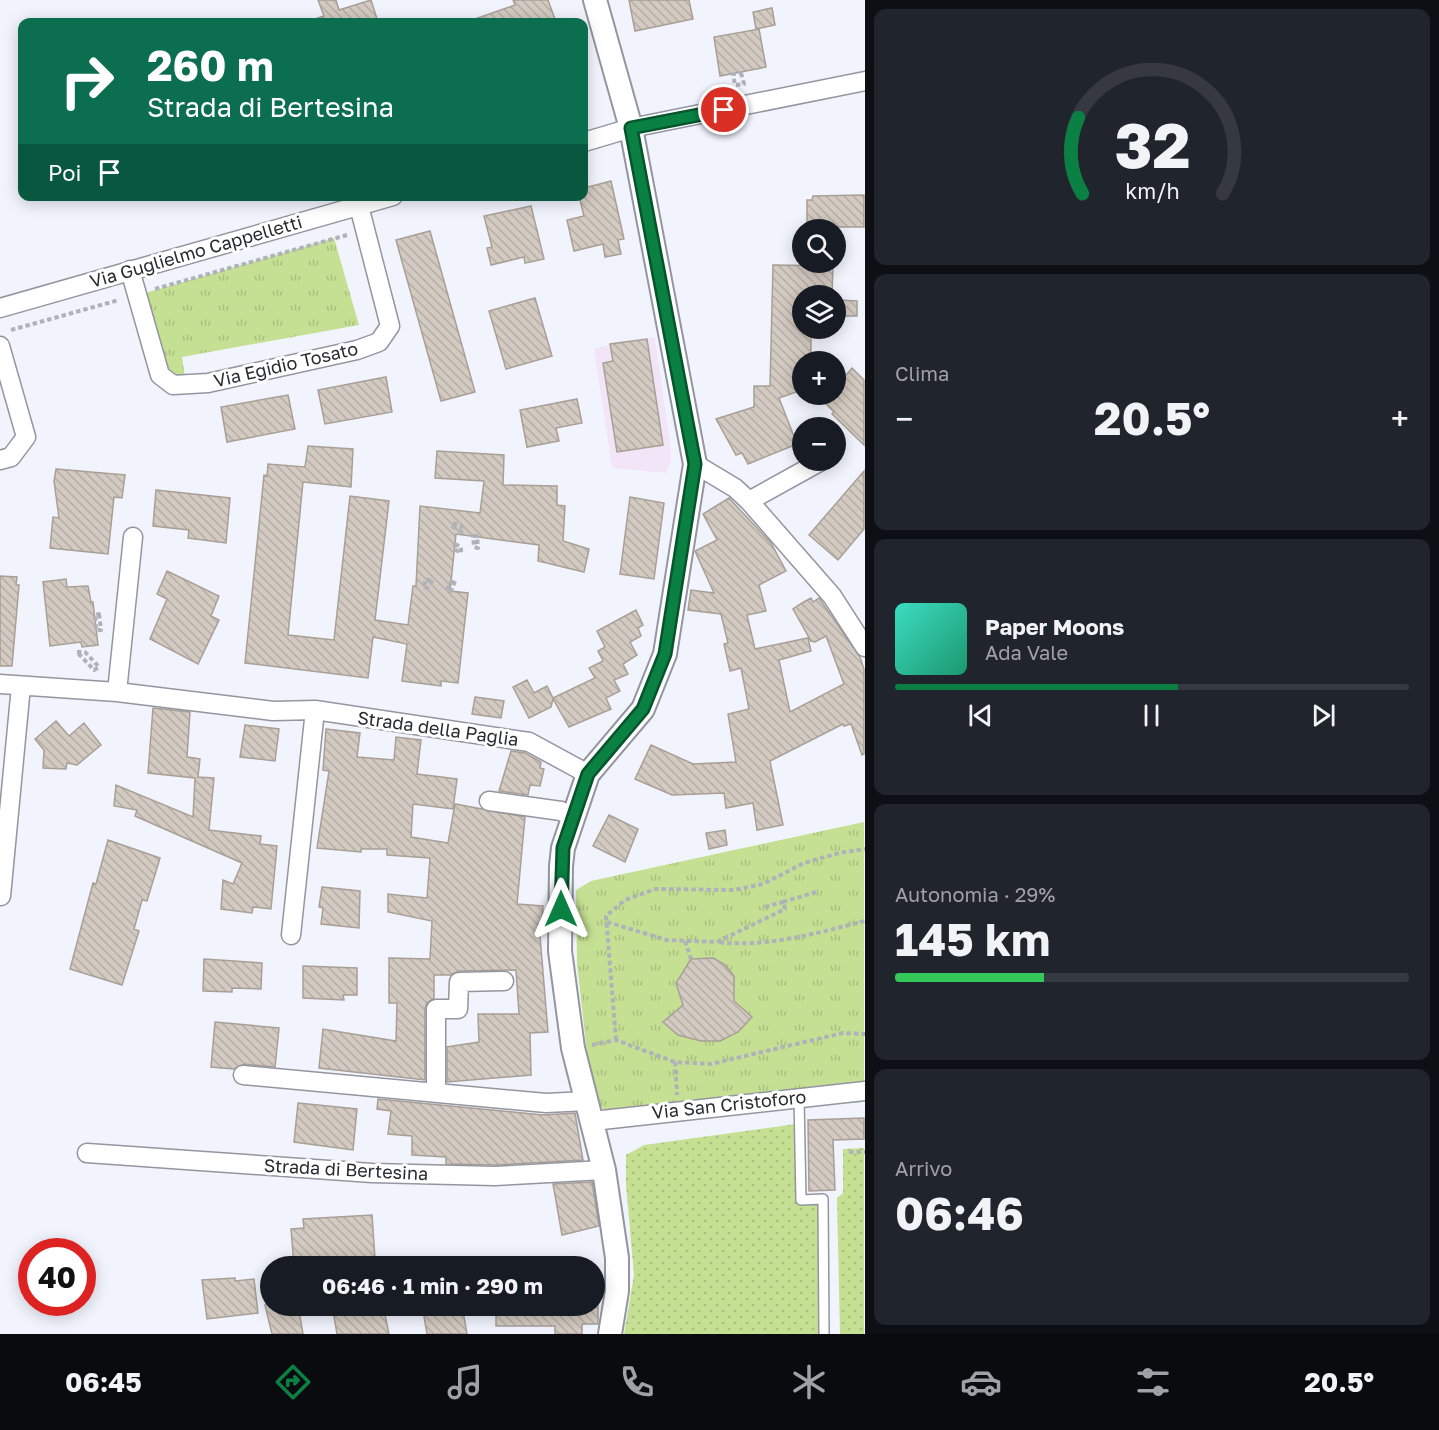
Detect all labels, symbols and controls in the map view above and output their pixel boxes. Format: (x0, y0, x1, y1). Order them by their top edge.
text: 260 m (147, 40, 274, 90)
icon: right (48, 42, 126, 120)
pin (698, 84, 749, 135)
text: Strada di Bertesina (147, 91, 394, 123)
icon: arrive (707, 93, 740, 126)
text: 32 (1114, 107, 1190, 182)
icon: arrive (93, 156, 126, 189)
text: Poi (48, 159, 81, 186)
text: km/h (1125, 178, 1179, 204)
street label: Via Guglielmo Cappelletti (87, 210, 305, 292)
map controls (792, 219, 846, 471)
button: search (792, 219, 846, 273)
button: layers (792, 285, 846, 339)
street label: Via Egidio Tosato (212, 337, 360, 391)
button: + (792, 351, 846, 405)
text: Clima (895, 361, 949, 385)
text: 20.5° (1094, 391, 1210, 445)
text: − (895, 399, 913, 438)
text: + (1391, 399, 1409, 438)
button: − (792, 417, 846, 471)
text: Paper Moons (985, 613, 1124, 640)
text: Ada Vale (985, 640, 1068, 664)
icon: previous (964, 699, 997, 732)
icon: pause (1135, 699, 1168, 732)
icon: next (1307, 699, 1340, 732)
street label: Strada della Paglia (356, 706, 520, 750)
position arrow (529, 877, 593, 941)
text: Autonomia · 29% (895, 882, 1055, 906)
text: 145 km (895, 912, 1050, 966)
street label: Via San Cristoforo (651, 1085, 807, 1123)
street label: Strada di Bertesina (263, 1154, 429, 1184)
text: Arrivo (895, 1156, 952, 1180)
text: 06:46 (895, 1186, 1024, 1240)
speed limit sign: 40 (18, 1238, 96, 1316)
text: 06:46 · 1 min · 290 m (322, 1272, 543, 1299)
icon: directions (272, 1361, 314, 1403)
icon: music (444, 1361, 486, 1403)
icon: phone (616, 1361, 658, 1403)
icon: climate (788, 1361, 830, 1403)
icon: car (960, 1361, 1002, 1403)
icon: filters (1132, 1361, 1174, 1403)
text: 06:45 (65, 1366, 142, 1398)
text: 20.5° (1304, 1366, 1374, 1398)

